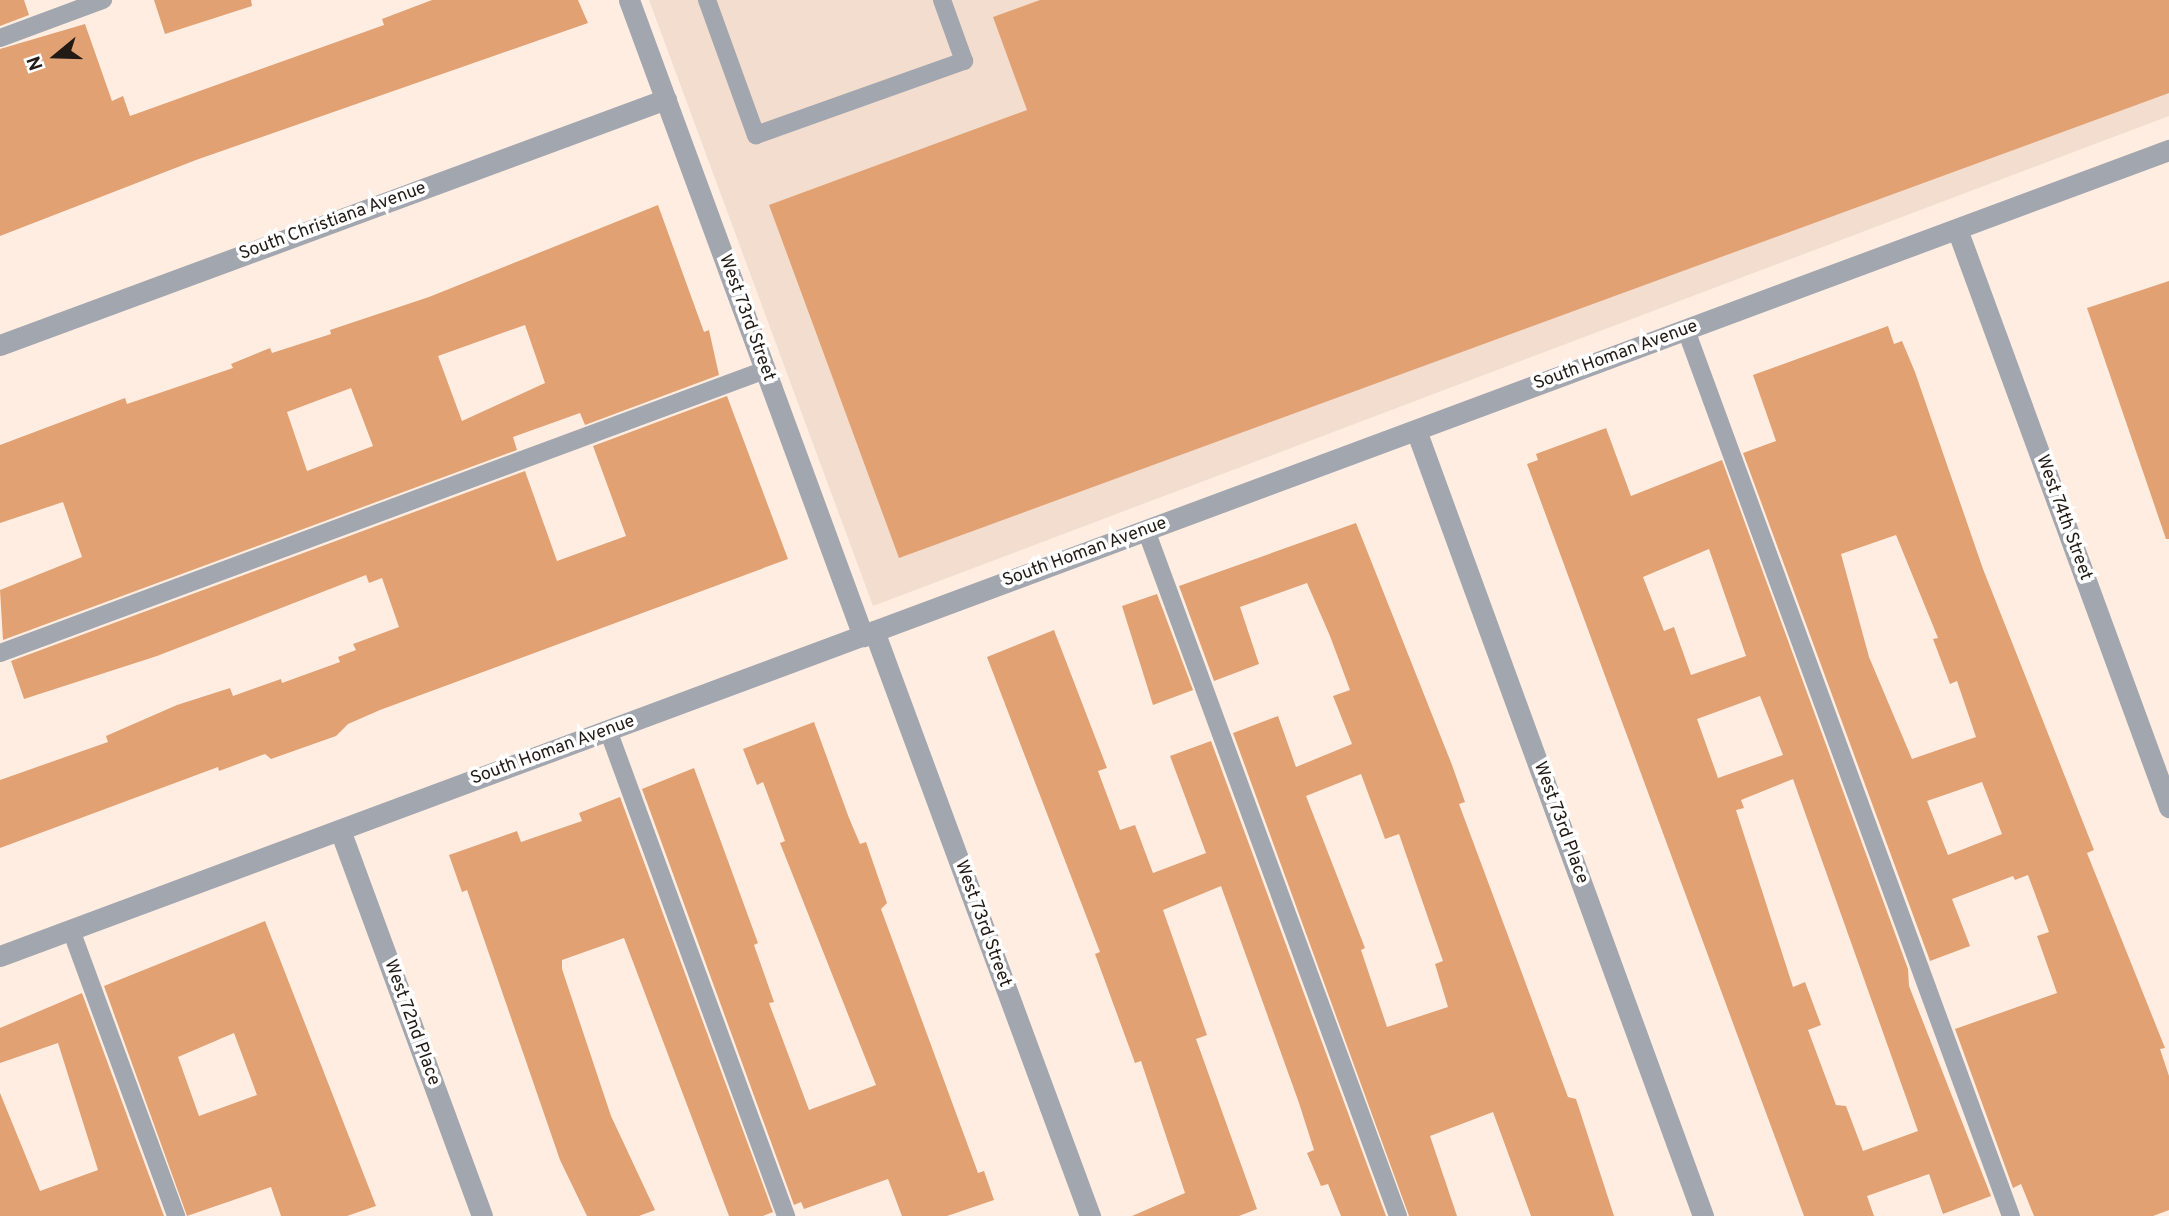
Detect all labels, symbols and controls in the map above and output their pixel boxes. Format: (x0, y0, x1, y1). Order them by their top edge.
north arrow (21, 21, 91, 91)
text: N (23, 52, 50, 73)
street label: South Christiana Avenue (236, 178, 430, 266)
street label: West 73rd Street (713, 251, 779, 385)
street label: South Homan Avenue (1531, 316, 1701, 396)
street label: West 74th Street (2030, 452, 2096, 584)
street label: South Homan Avenue (1000, 513, 1170, 593)
street label: South Homan Avenue (468, 711, 638, 791)
street label: West 73rd Place (1528, 759, 1592, 887)
street label: West 73rd Street (949, 857, 1015, 991)
street label: West 72nd Place (378, 957, 444, 1089)

